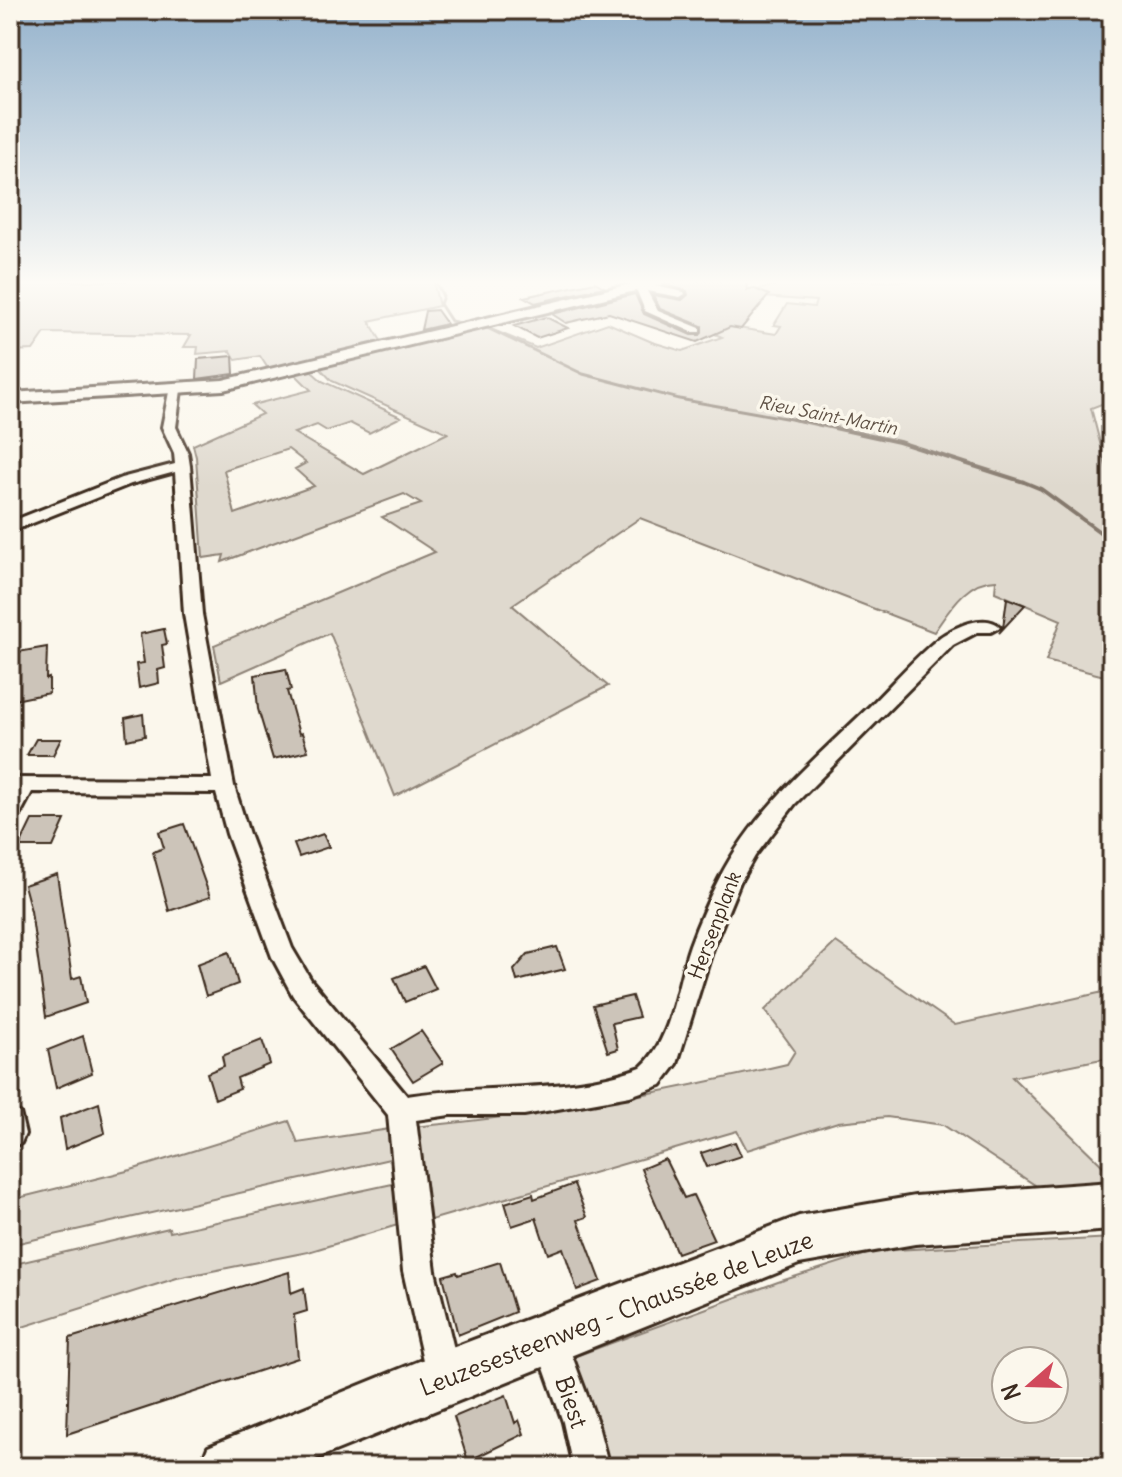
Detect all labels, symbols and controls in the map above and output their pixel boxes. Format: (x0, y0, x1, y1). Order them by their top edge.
water label: Rieu Saint-Martin (757, 390, 900, 440)
street label: Hersenplank (682, 867, 746, 983)
street label: Leuzesesteenweg - Chaussée de Leuze (415, 1224, 817, 1402)
north arrow (990, 1345, 1070, 1425)
street label: Biest (549, 1372, 595, 1432)
text: N (995, 1380, 1027, 1404)

